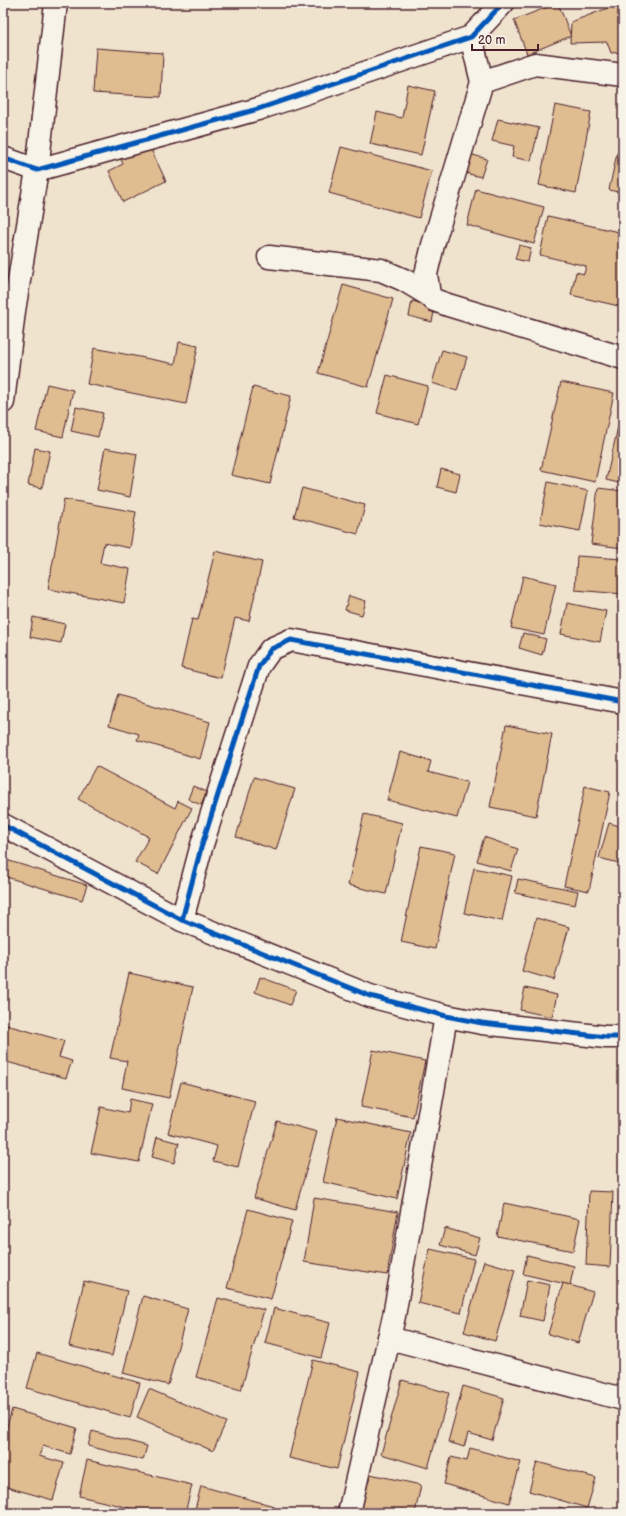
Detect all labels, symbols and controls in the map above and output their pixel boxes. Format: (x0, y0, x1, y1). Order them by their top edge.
scale bar (472, 26, 538, 52)
text: 20 m (478, 33, 505, 48)

